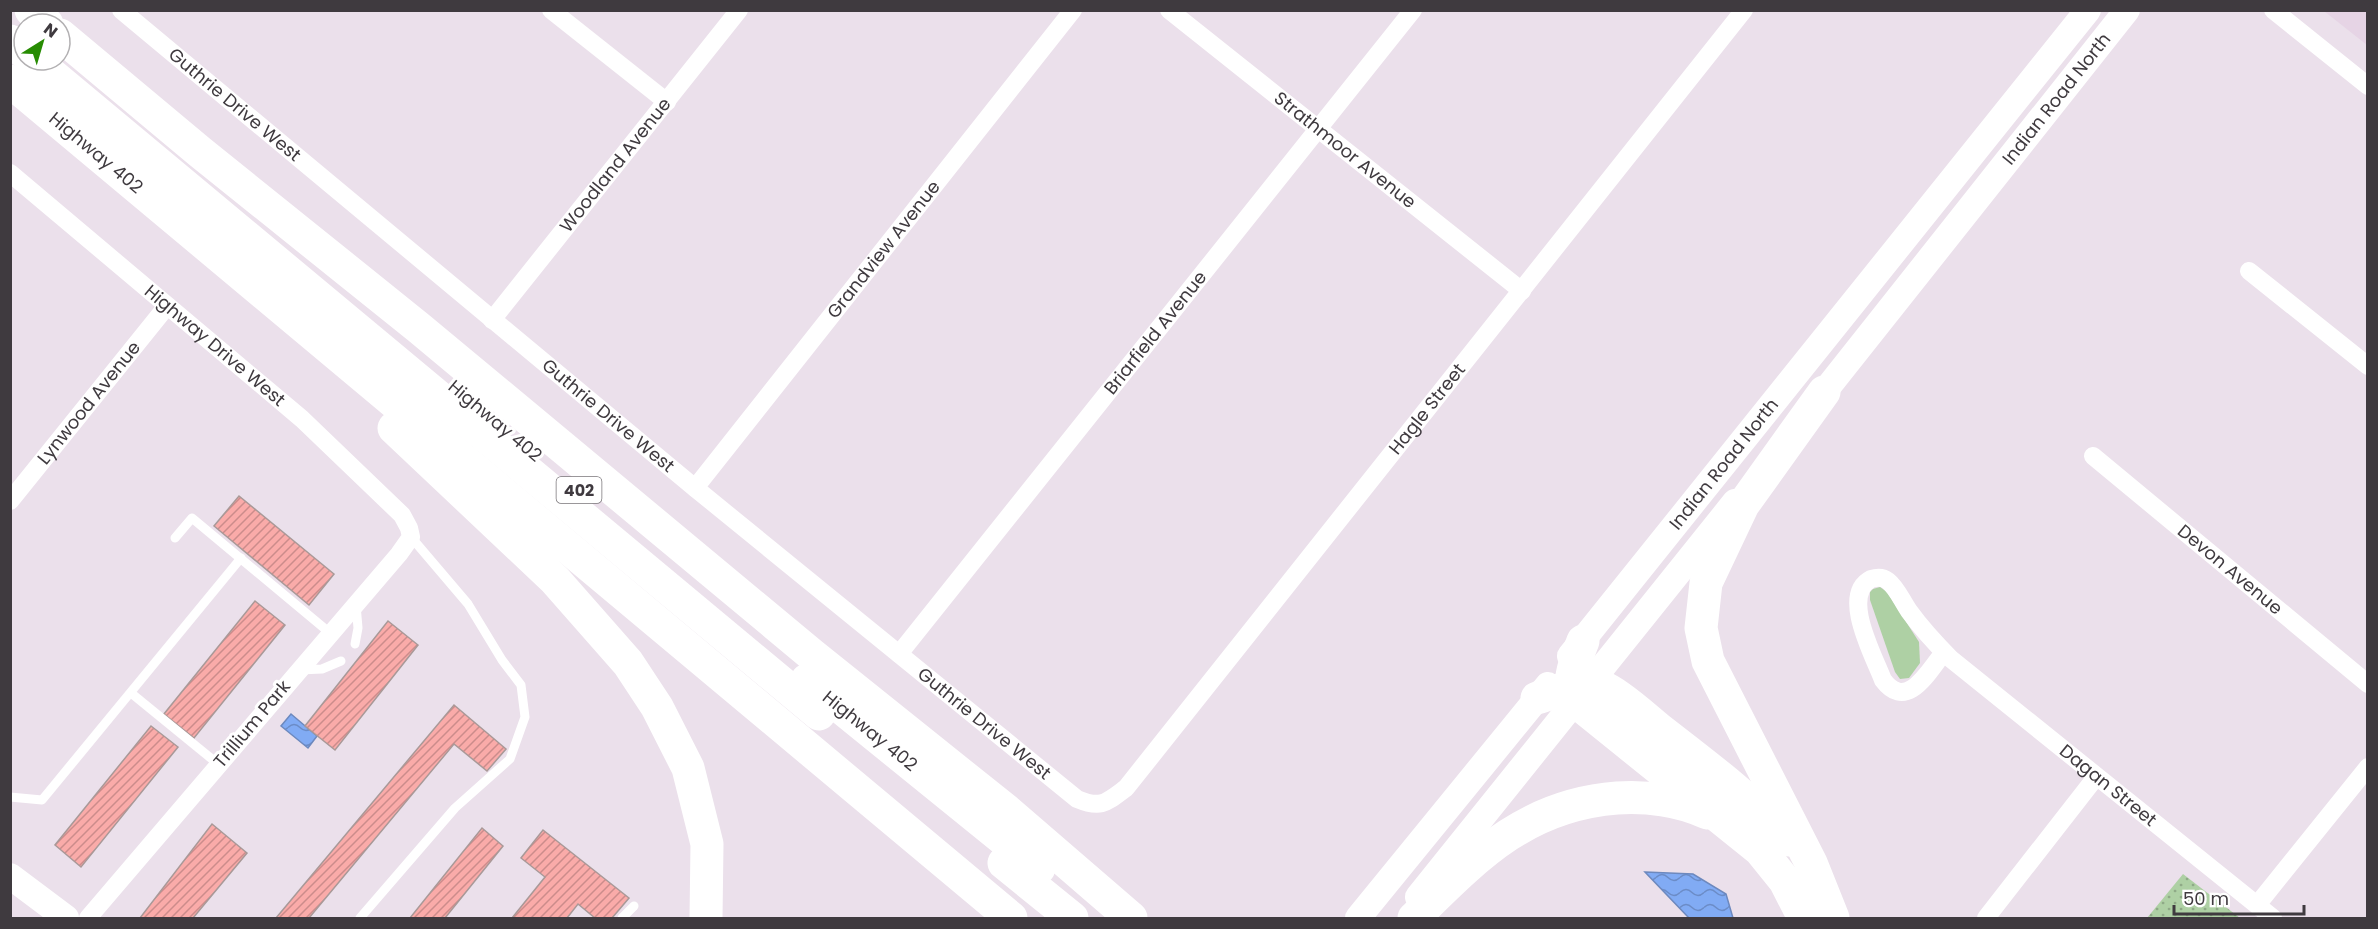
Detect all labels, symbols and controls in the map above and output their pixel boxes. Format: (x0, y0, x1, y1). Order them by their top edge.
north arrow (12, 12, 72, 72)
text: N (39, 18, 62, 43)
street label: Indian Road North (1996, 27, 2116, 170)
street label: Guthrie Drive West (163, 42, 307, 167)
street label: Strathmoor Avenue (1269, 85, 1422, 214)
street label: Woodland Avenue (554, 92, 676, 237)
street label: Highway 402 (44, 106, 149, 199)
street label: Grandview Avenue (821, 175, 946, 323)
street label: Briarfield Avenue (1098, 265, 1212, 400)
street label: Highway Drive West (139, 279, 291, 412)
street label: Lynwood Avenue (31, 336, 146, 470)
street label: Guthrie Drive West (537, 353, 680, 478)
street label: Hagle Street (1383, 358, 1471, 459)
street label: Highway 402 (443, 374, 548, 467)
street label: Indian Road North (1663, 393, 1784, 535)
road number: 402 (556, 477, 602, 503)
street label: Devon Avenue (2173, 518, 2288, 620)
street label: Guthrie Drive West (913, 661, 1057, 785)
street label: Trillium Park (207, 674, 296, 773)
street label: Highway 402 (818, 685, 923, 777)
street label: Dagan Street (2054, 738, 2162, 832)
scale bar (2174, 878, 2304, 916)
text: 50 m (2183, 886, 2229, 911)

